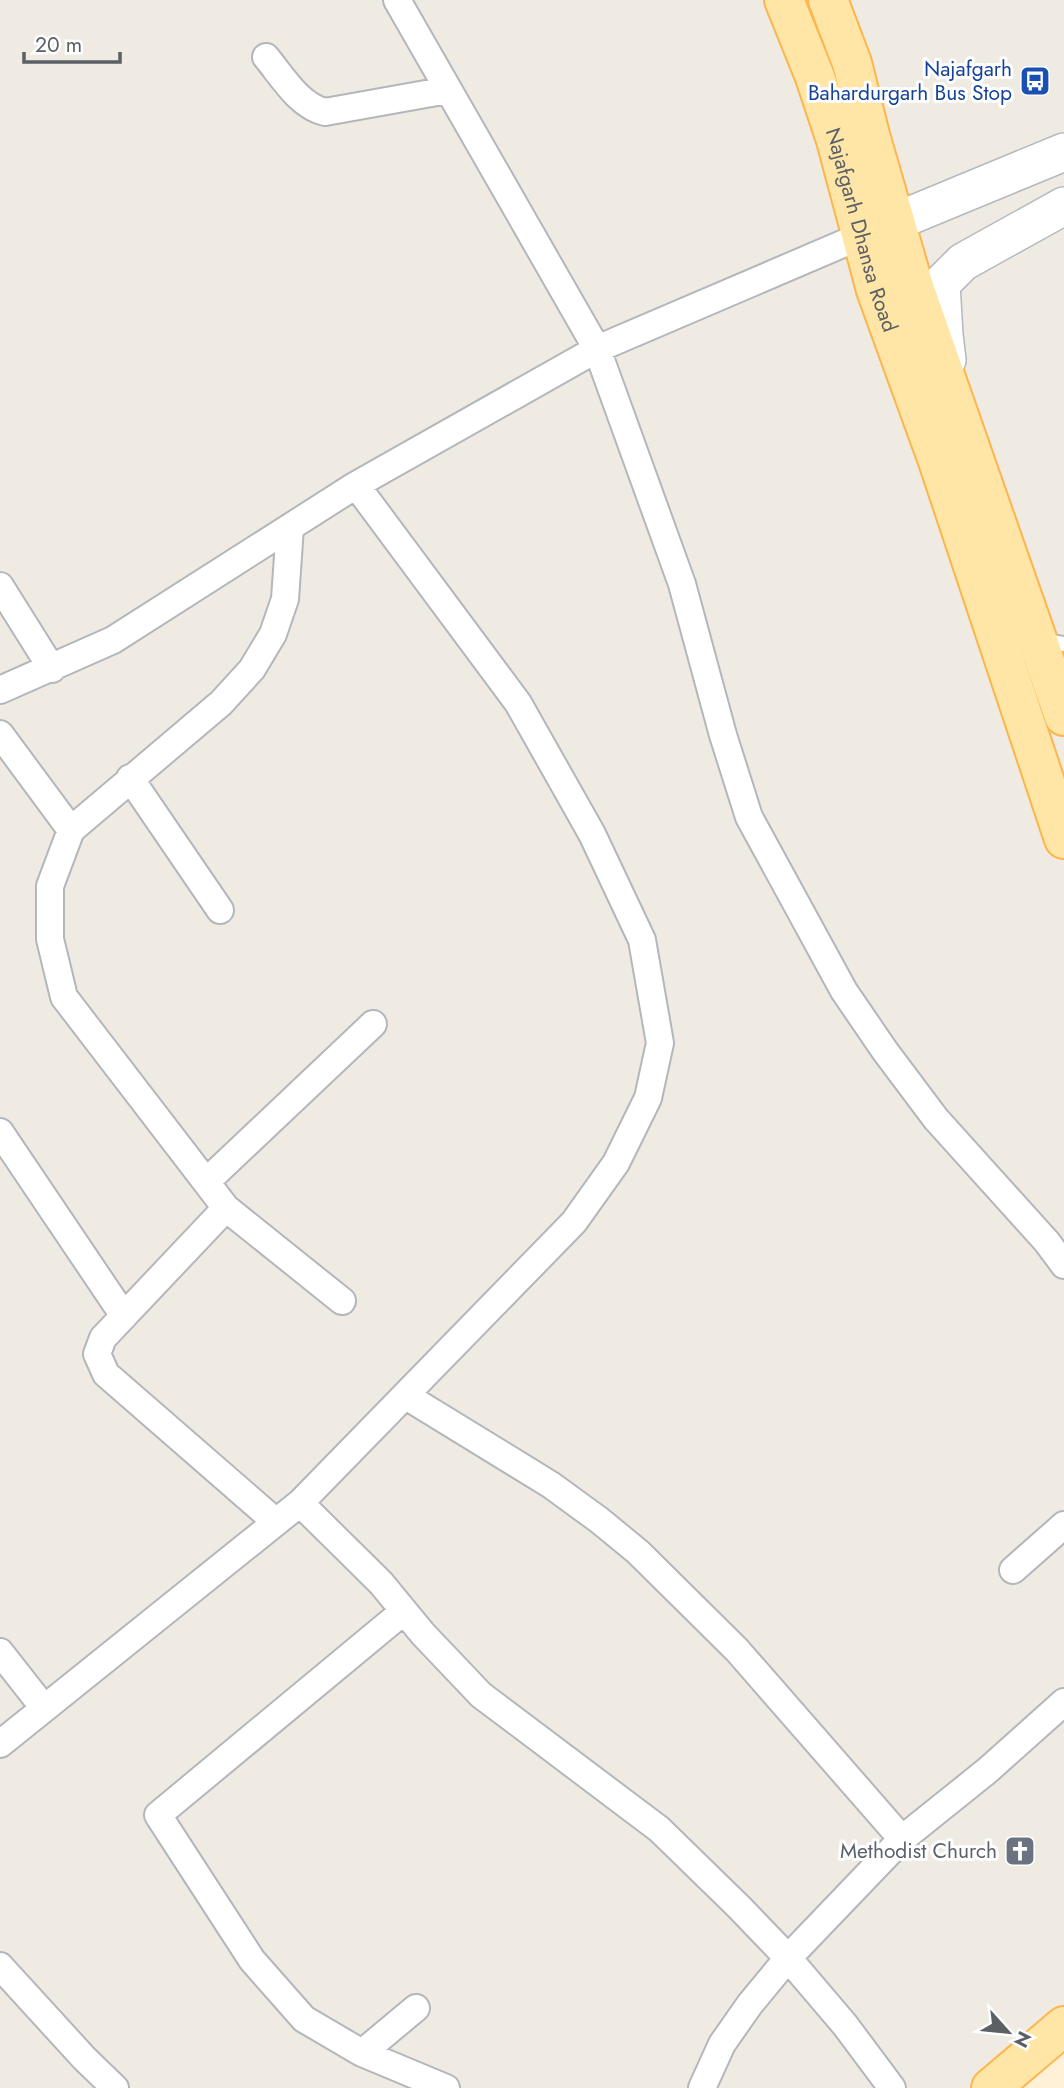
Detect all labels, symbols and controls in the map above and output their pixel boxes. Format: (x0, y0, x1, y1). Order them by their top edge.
scale bar (24, 21, 121, 65)
text: 20 m (35, 30, 82, 60)
place label: Najafgarh Bahardurgarh Bus Stop (808, 54, 1012, 108)
bus stop icon: Najafgarh Bahardurgarh Bus Stop (1018, 64, 1052, 98)
street label: Najafgarh Dhansa Road (818, 124, 905, 336)
church icon: Methodist Church (1003, 1834, 1037, 1868)
place label: Methodist Church (840, 1836, 997, 1866)
north arrow (973, 1997, 1043, 2067)
text: N (1007, 2027, 1038, 2052)

